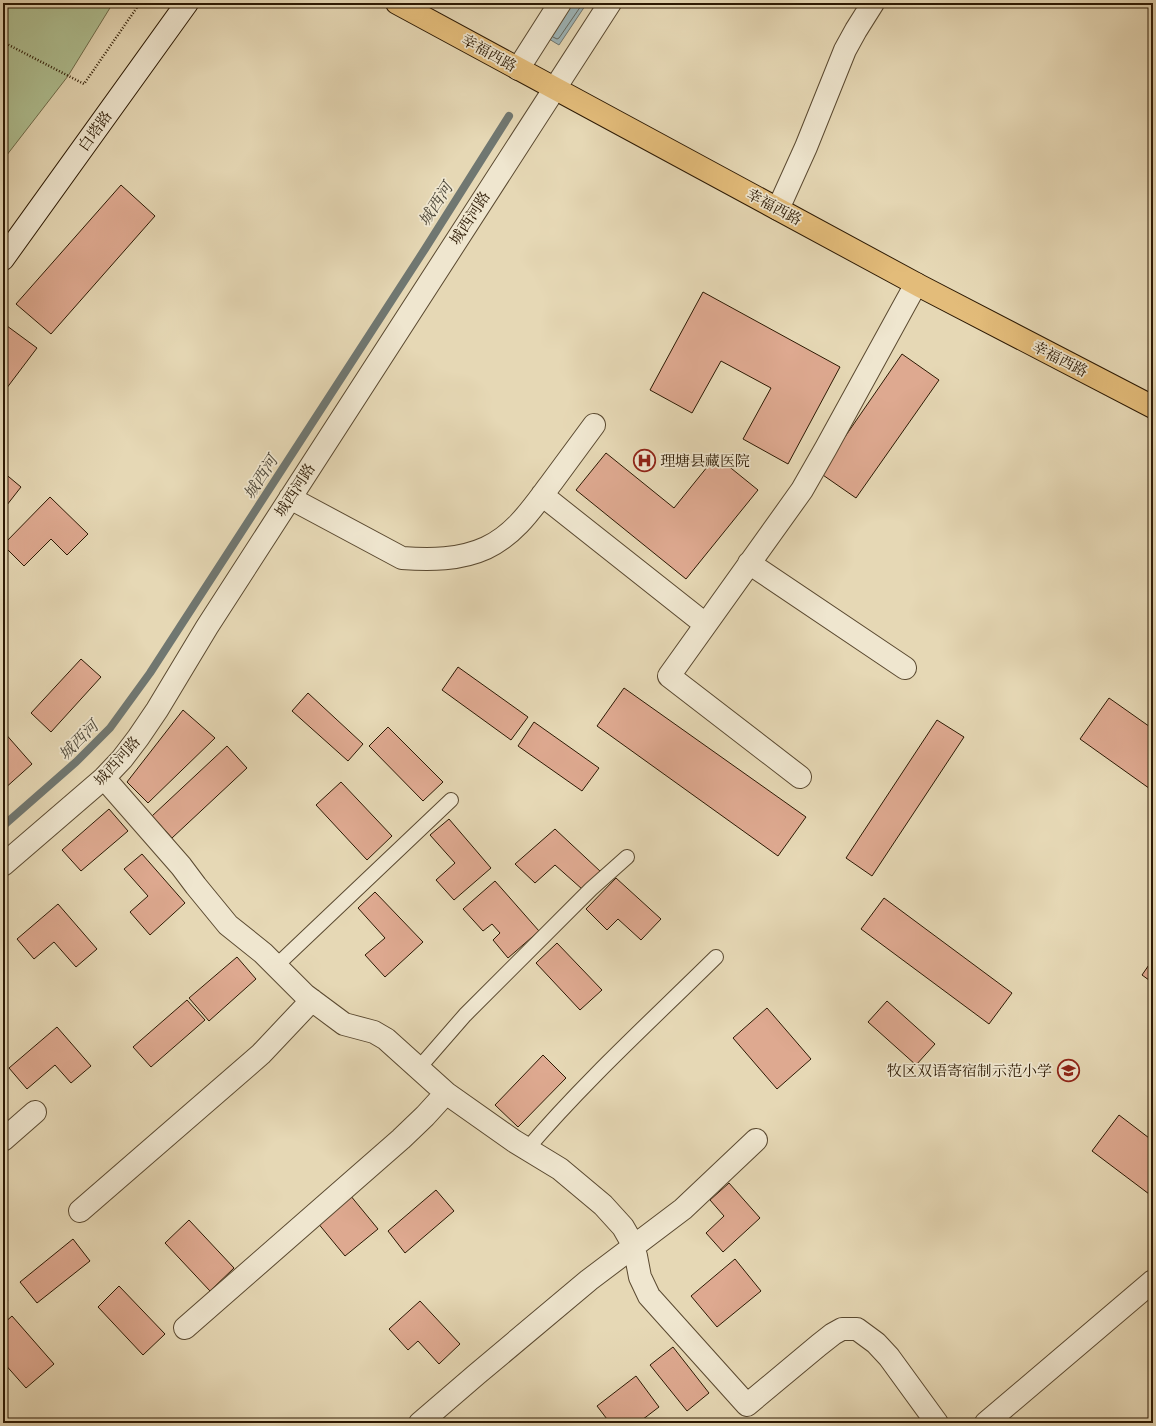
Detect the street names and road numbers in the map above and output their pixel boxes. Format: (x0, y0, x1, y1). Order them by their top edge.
street label: 幸福西路 (458, 30, 520, 76)
street label: 白塔路 (74, 107, 116, 155)
street label: 幸福西路 (743, 184, 805, 230)
street label: 城西河路 (445, 187, 495, 249)
street label: 幸福西路 (1029, 336, 1091, 382)
street label: 城西河路 (270, 459, 320, 521)
street label: 城西河路 (89, 732, 145, 790)

